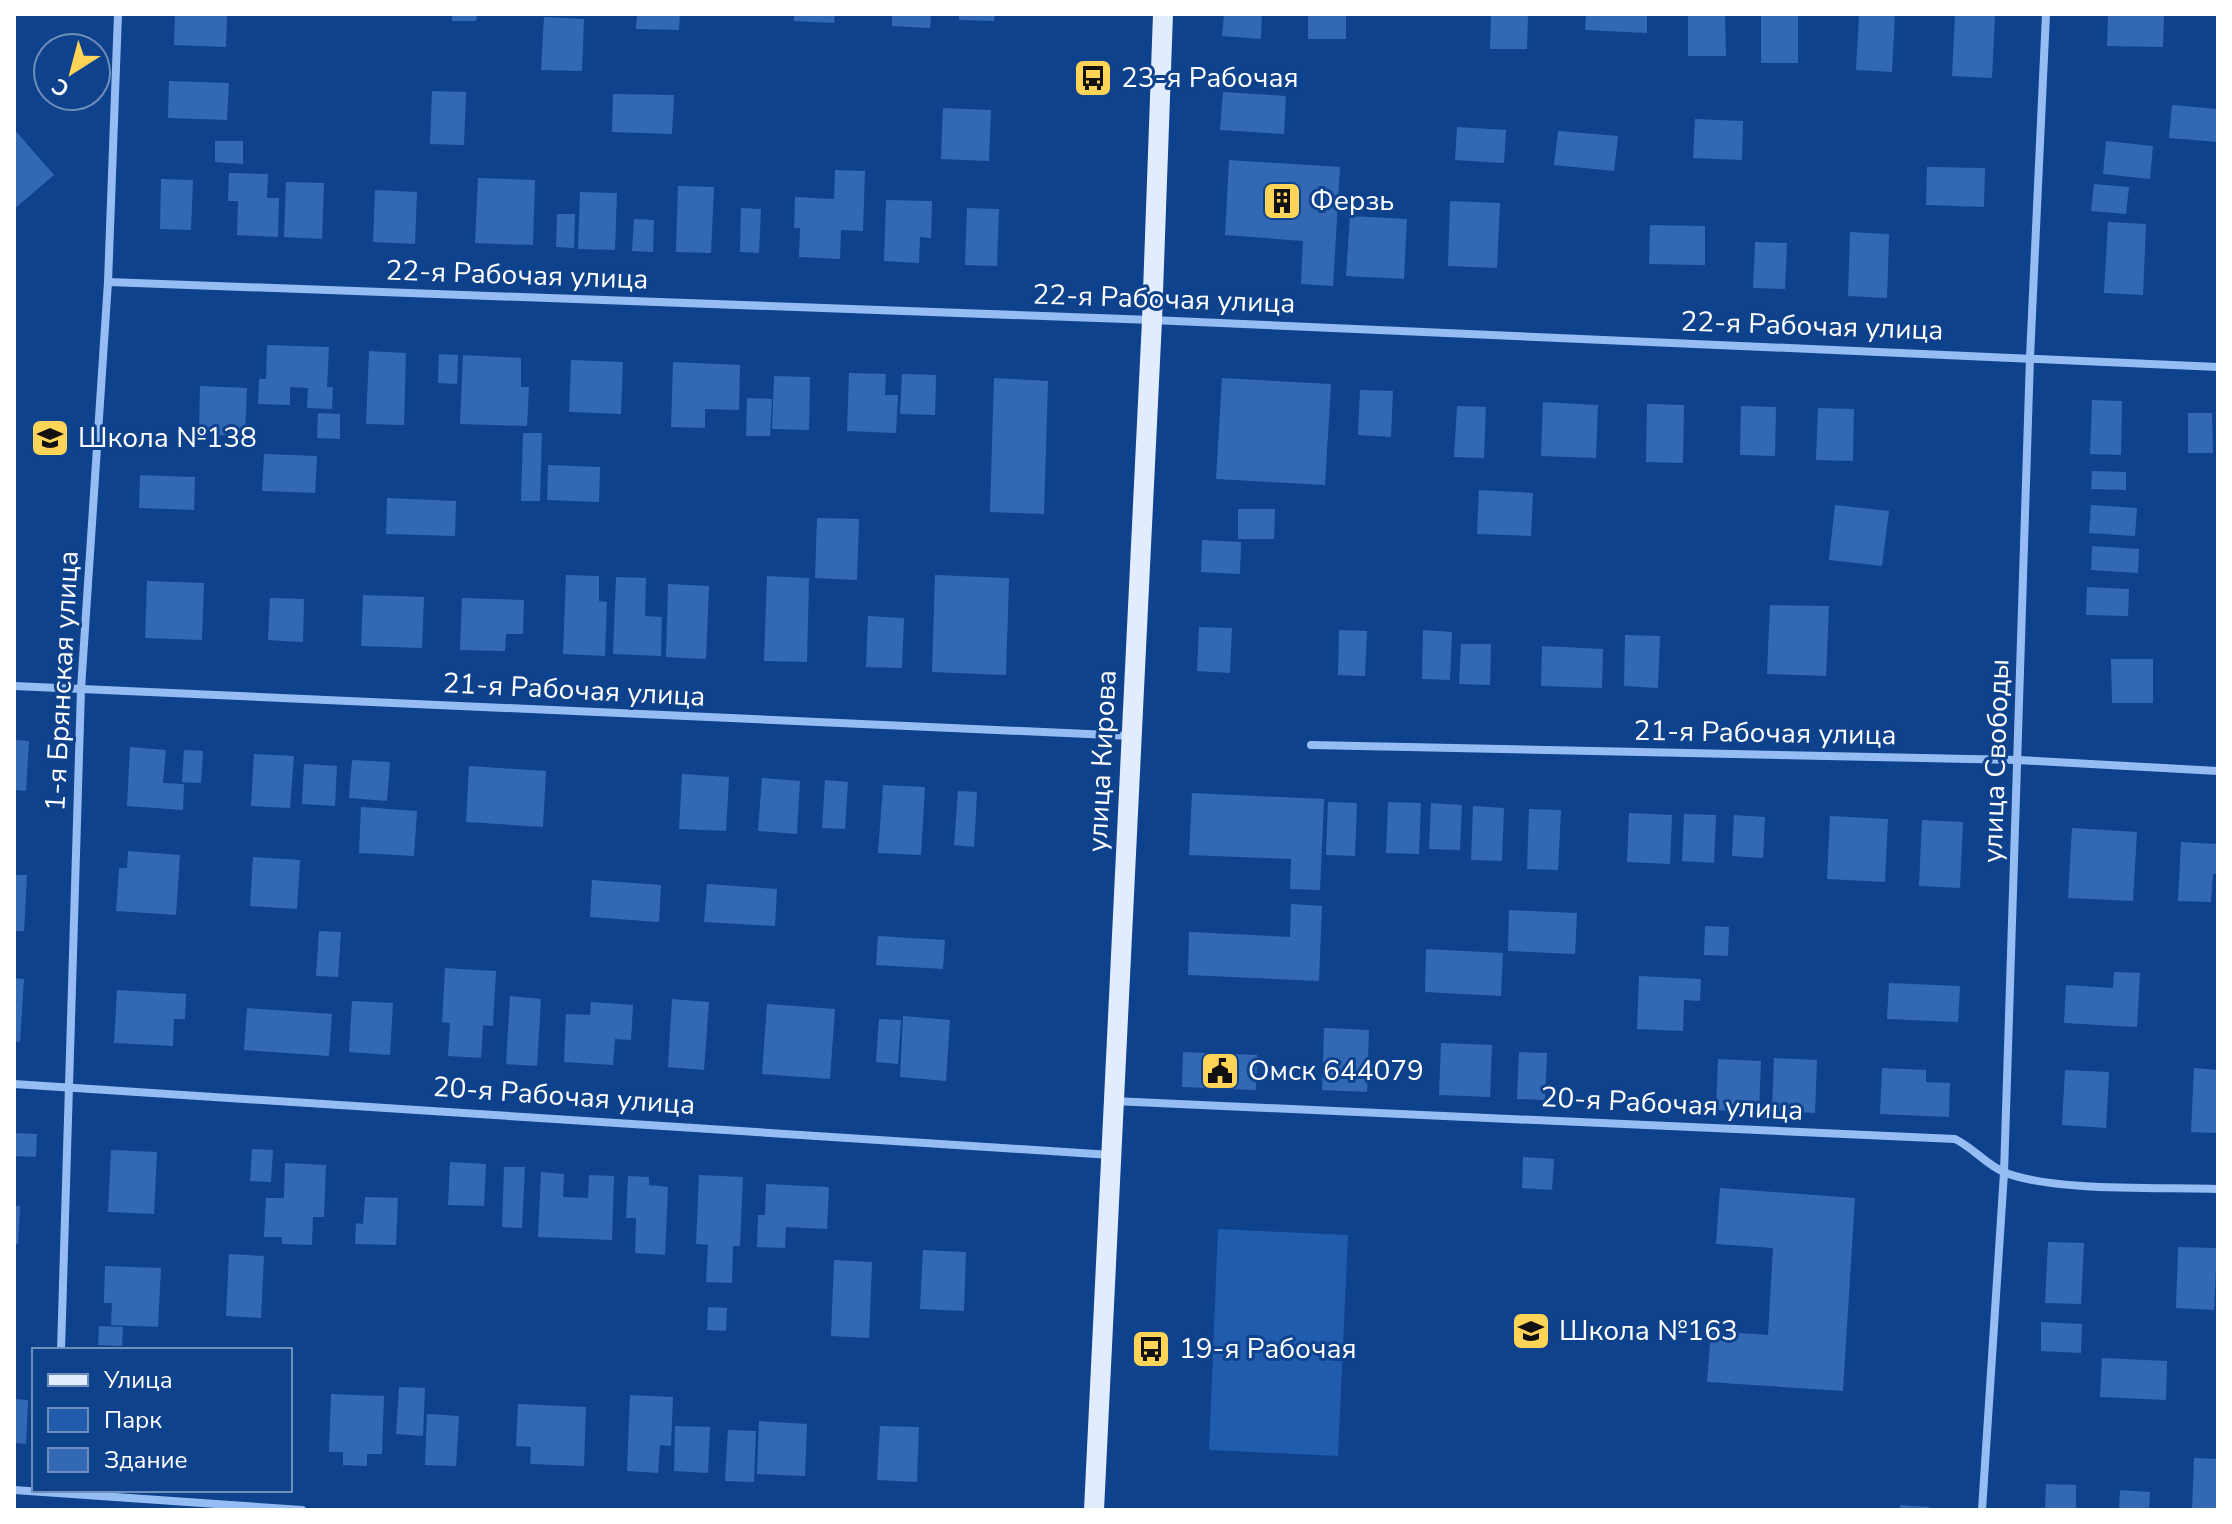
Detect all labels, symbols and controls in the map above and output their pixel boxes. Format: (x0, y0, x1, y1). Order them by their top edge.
north arrow (32, 32, 112, 112)
bus stop icon: 23-я Рабочая (1072, 57, 1114, 99)
place label: 23-я Рабочая (1121, 59, 1299, 97)
text: С (46, 71, 76, 104)
building icon: Ферзь (1261, 180, 1303, 222)
place label: Ферзь (1310, 182, 1394, 220)
street label: 22-я Рабочая улица (385, 251, 649, 299)
street label: 22-я Рабочая улица (1032, 275, 1296, 323)
street label: 22-я Рабочая улица (1680, 302, 1944, 350)
school or university icon: Школа №138 (29, 417, 71, 459)
place label: Школа №138 (78, 419, 257, 457)
street label: 1-я Брянская улица (36, 550, 88, 812)
street label: улица Свободы (1973, 658, 2019, 864)
street label: 21-я Рабочая улица (442, 664, 706, 716)
street label: улица Кирова (1078, 669, 1126, 853)
street label: 21-я Рабочая улица (1633, 712, 1897, 754)
public building icon: Омск 644079 (1199, 1050, 1241, 1092)
place label: Омск 644079 (1248, 1052, 1424, 1090)
street label: 20-я Рабочая улица (432, 1068, 696, 1124)
street label: 20-я Рабочая улица (1540, 1078, 1804, 1130)
school or university icon: Школа №163 (1510, 1310, 1552, 1352)
place label: Школа №163 (1559, 1312, 1738, 1350)
bus stop icon: 19-я Рабочая (1130, 1328, 1172, 1370)
place label: 19-я Рабочая (1179, 1330, 1357, 1368)
legend (32, 1348, 292, 1492)
text: Улица (103, 1364, 173, 1396)
text: Парк (104, 1404, 162, 1436)
text: Здание (104, 1444, 188, 1476)

